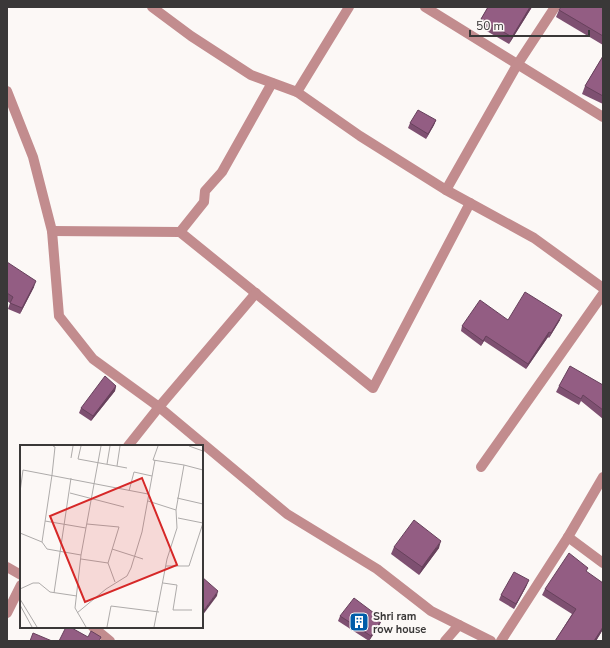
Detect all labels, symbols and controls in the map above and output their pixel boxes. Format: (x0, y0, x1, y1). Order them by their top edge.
scale bar (470, 12, 589, 38)
text: 50 m (476, 18, 504, 34)
inset map (20, 445, 203, 628)
place label: Shri ram row house (373, 609, 426, 637)
building icon: Shri ram row house (348, 611, 370, 633)

